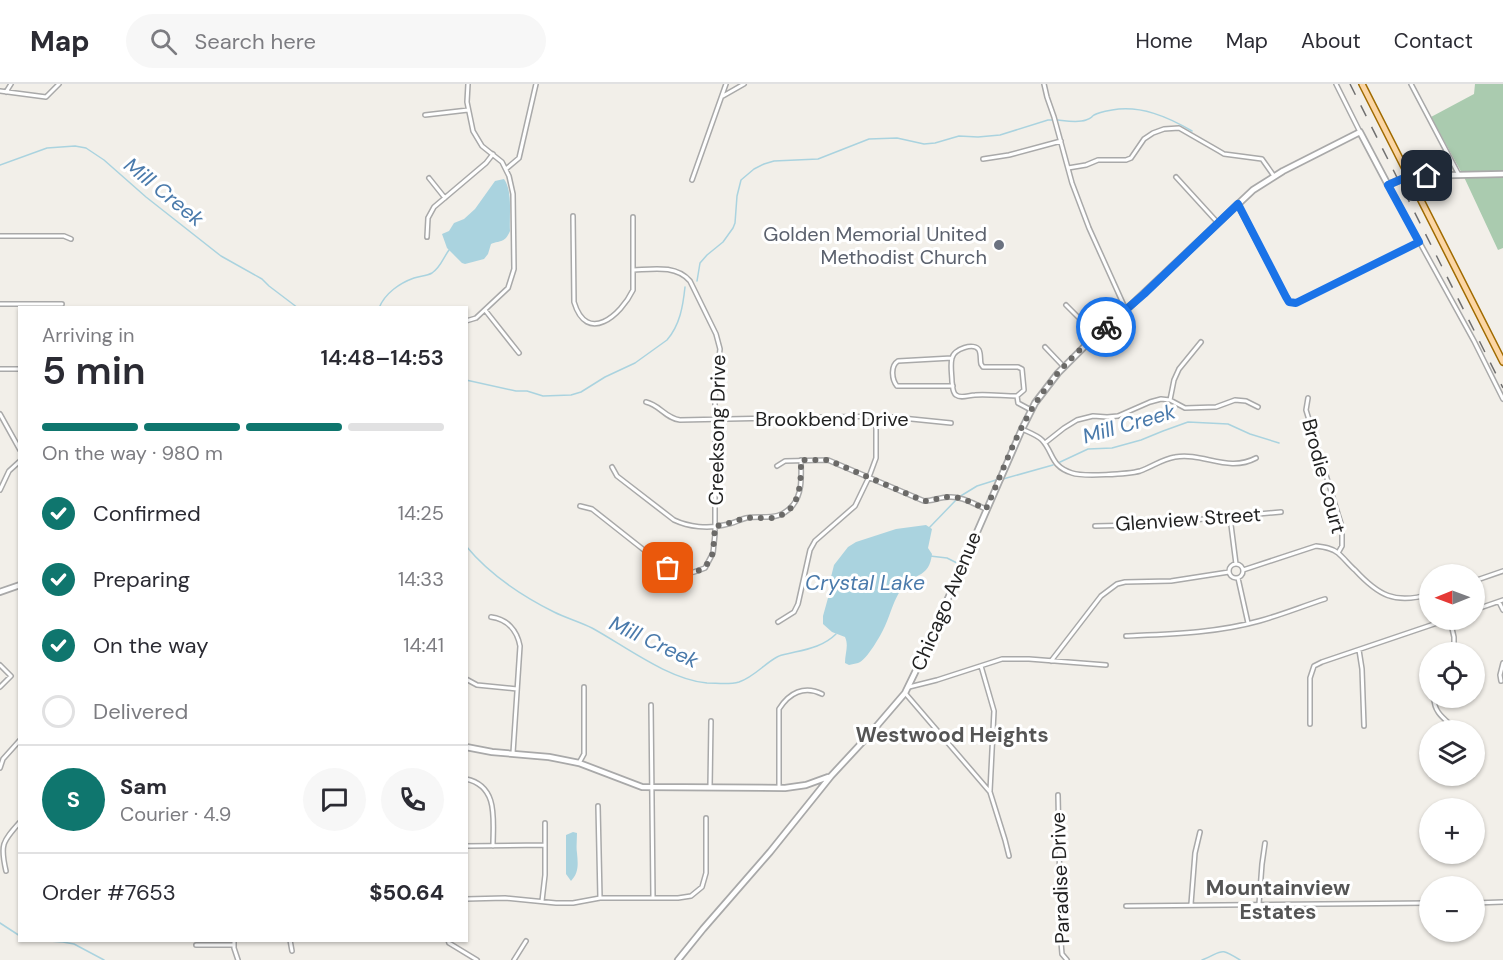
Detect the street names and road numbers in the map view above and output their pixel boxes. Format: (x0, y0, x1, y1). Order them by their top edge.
street label: Creeksong Drive (703, 354, 731, 506)
street label: Brookbend Drive (755, 406, 909, 432)
street label: Brodie Court (1296, 416, 1352, 536)
street label: Glenview Street (1114, 501, 1262, 537)
street label: Chicago Avenue (905, 527, 987, 675)
street label: Paradise Drive (1045, 812, 1075, 944)

